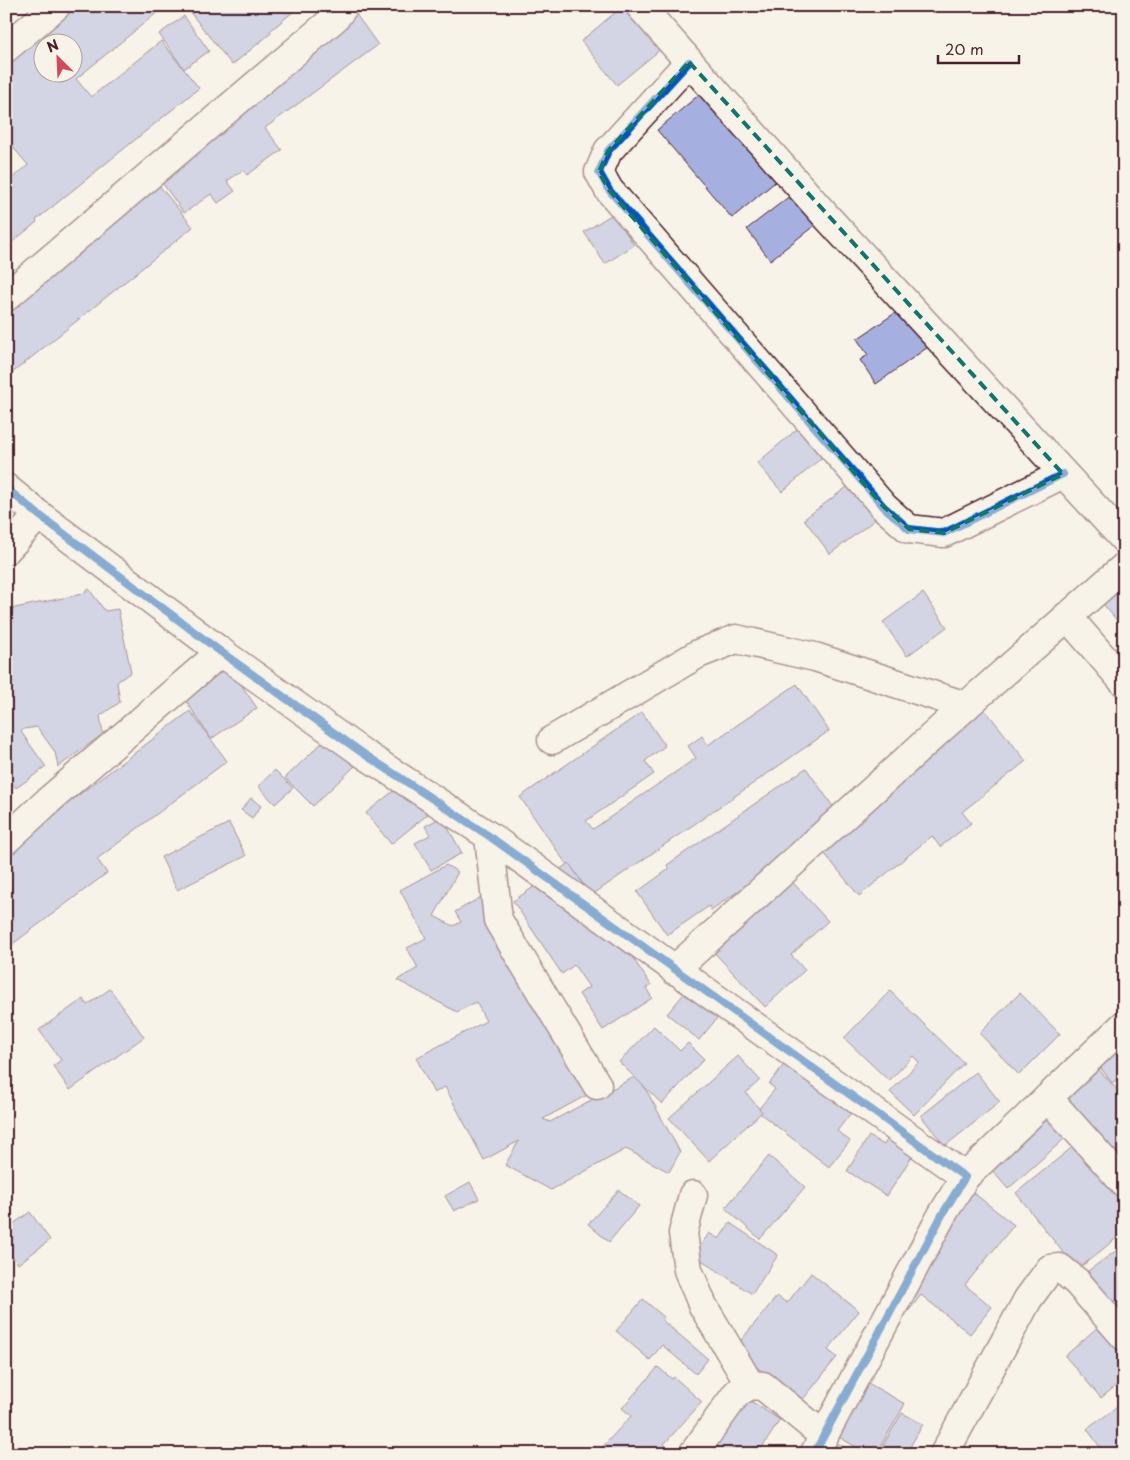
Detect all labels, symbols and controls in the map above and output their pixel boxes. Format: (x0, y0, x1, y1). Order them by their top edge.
north arrow (32, 32, 82, 82)
scale bar (938, 32, 1019, 64)
text: N (43, 34, 62, 58)
text: 20 m (945, 37, 984, 60)

